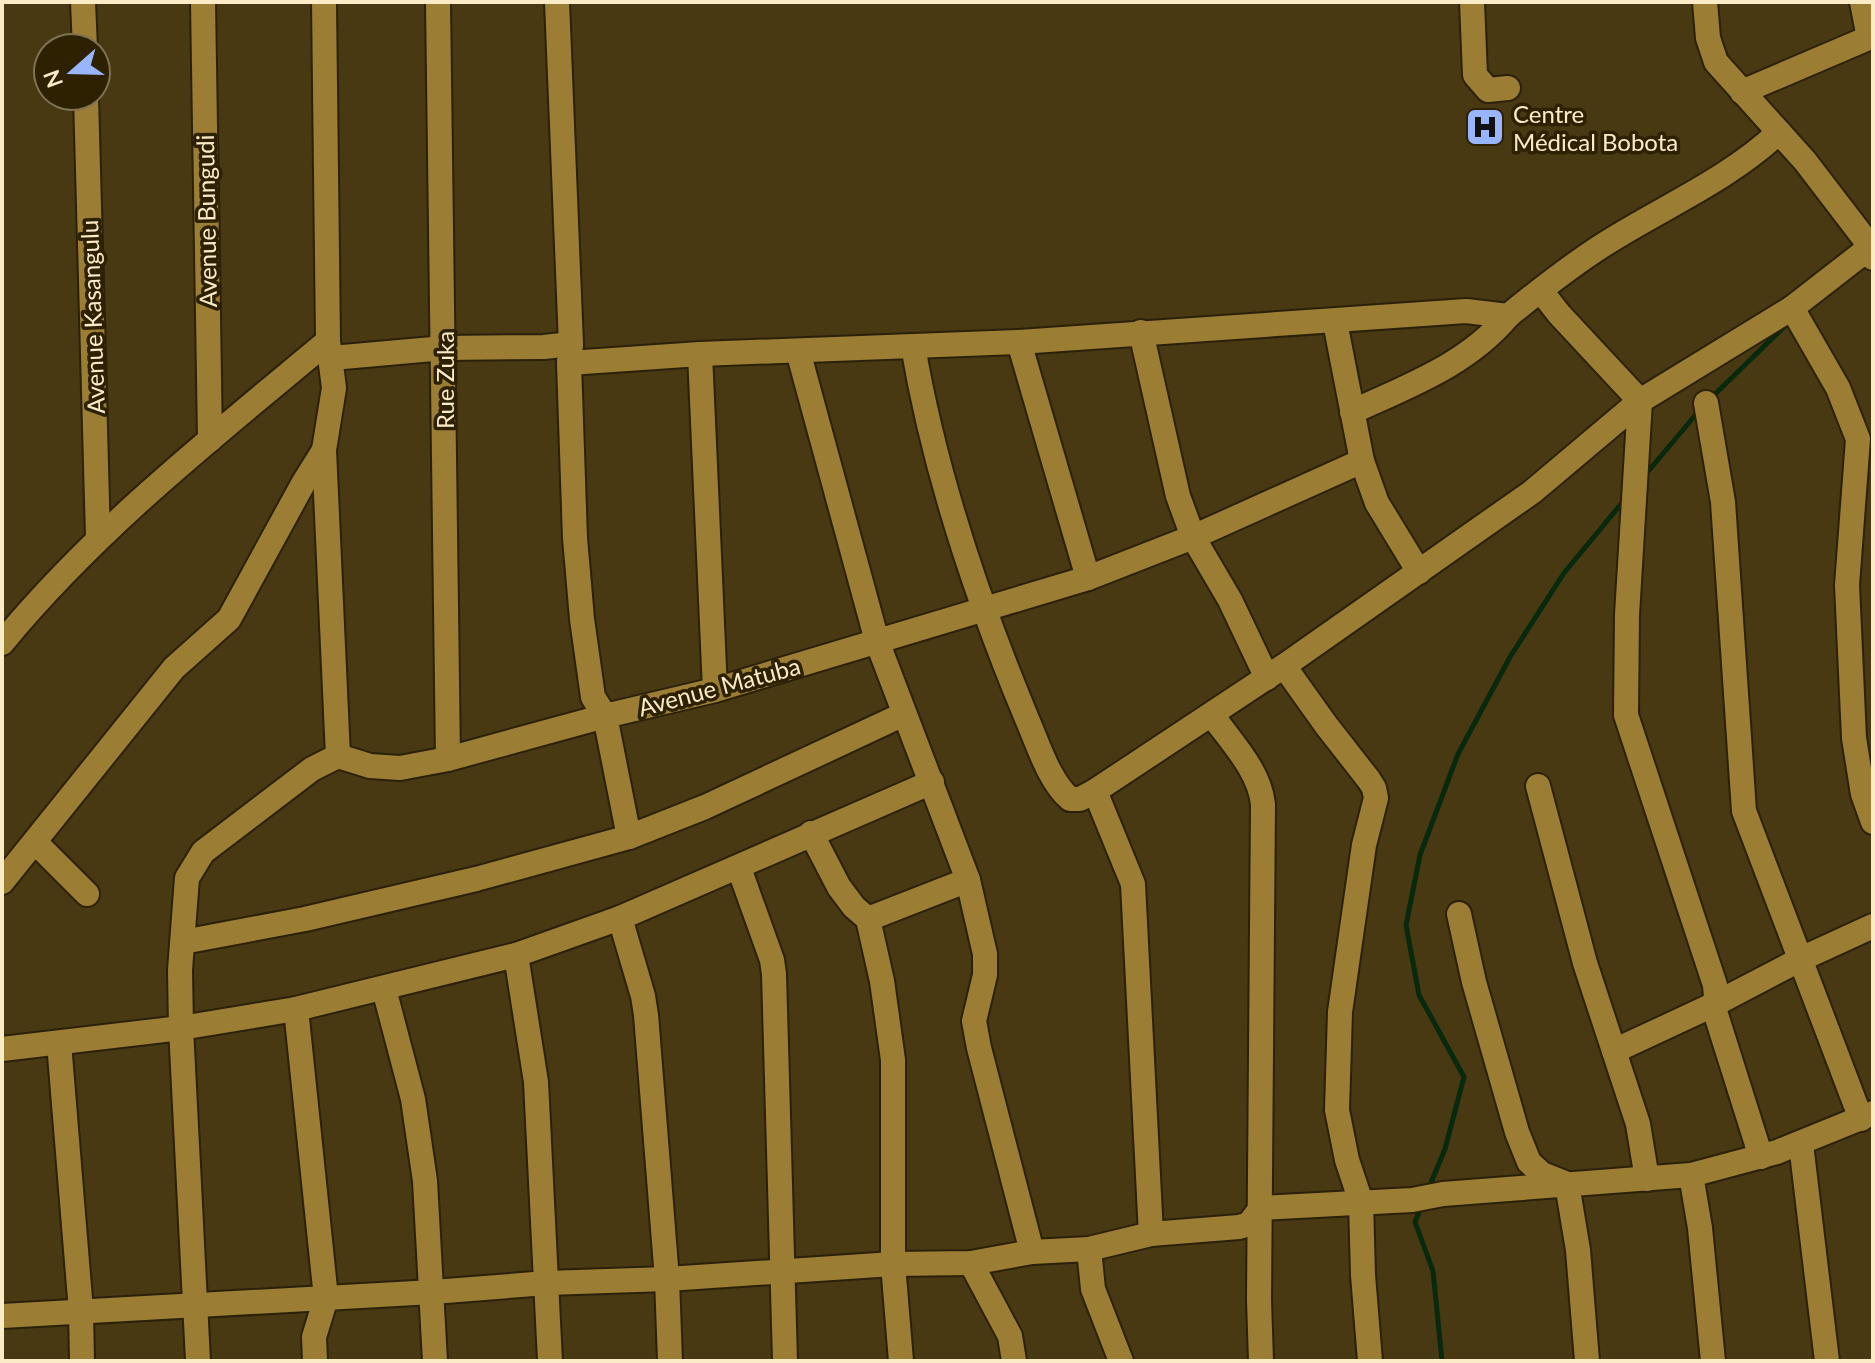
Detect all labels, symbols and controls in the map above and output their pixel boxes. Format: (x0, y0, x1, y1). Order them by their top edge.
north arrow (32, 32, 112, 112)
text: N (37, 66, 68, 92)
place label: Centre Médical Bobota (1513, 99, 1678, 156)
hospital icon: Centre Médical Bobota (1464, 106, 1506, 148)
street label: Avenue Bungudi (190, 134, 222, 308)
street label: Avenue Kasangulu (74, 220, 110, 414)
street label: Rue Zuka (430, 331, 459, 429)
street label: Avenue Matuba (635, 650, 803, 722)

